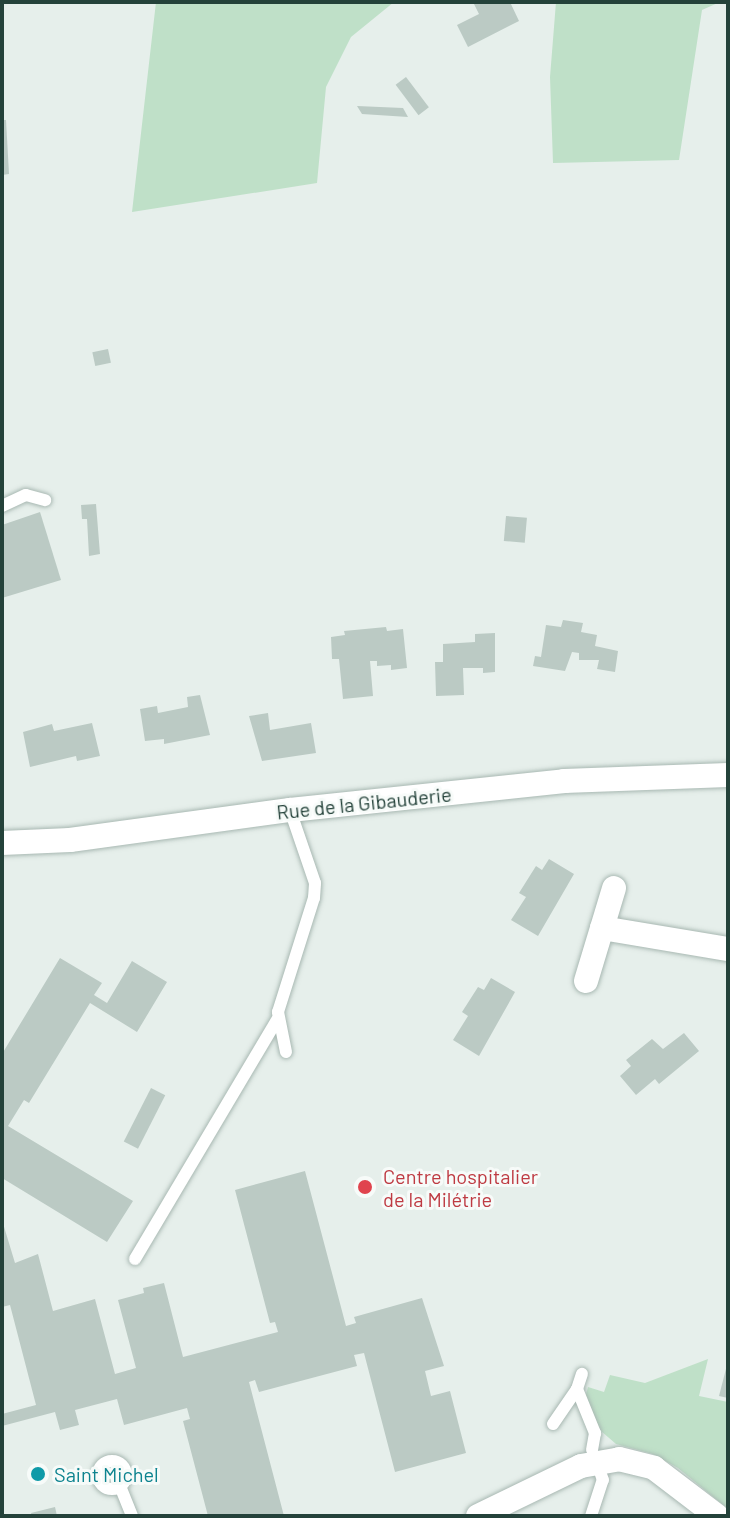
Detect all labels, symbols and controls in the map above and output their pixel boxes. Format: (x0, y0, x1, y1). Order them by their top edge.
street label: Rue de la Gibauderie (275, 782, 453, 824)
place label: Centre hospitalier de la Milétrie (383, 1164, 538, 1211)
marker: Centre hospitalier de la Milétrie (354, 1176, 376, 1198)
place label: Saint Michel (54, 1462, 159, 1486)
marker: Saint Michel (29, 1465, 47, 1483)

